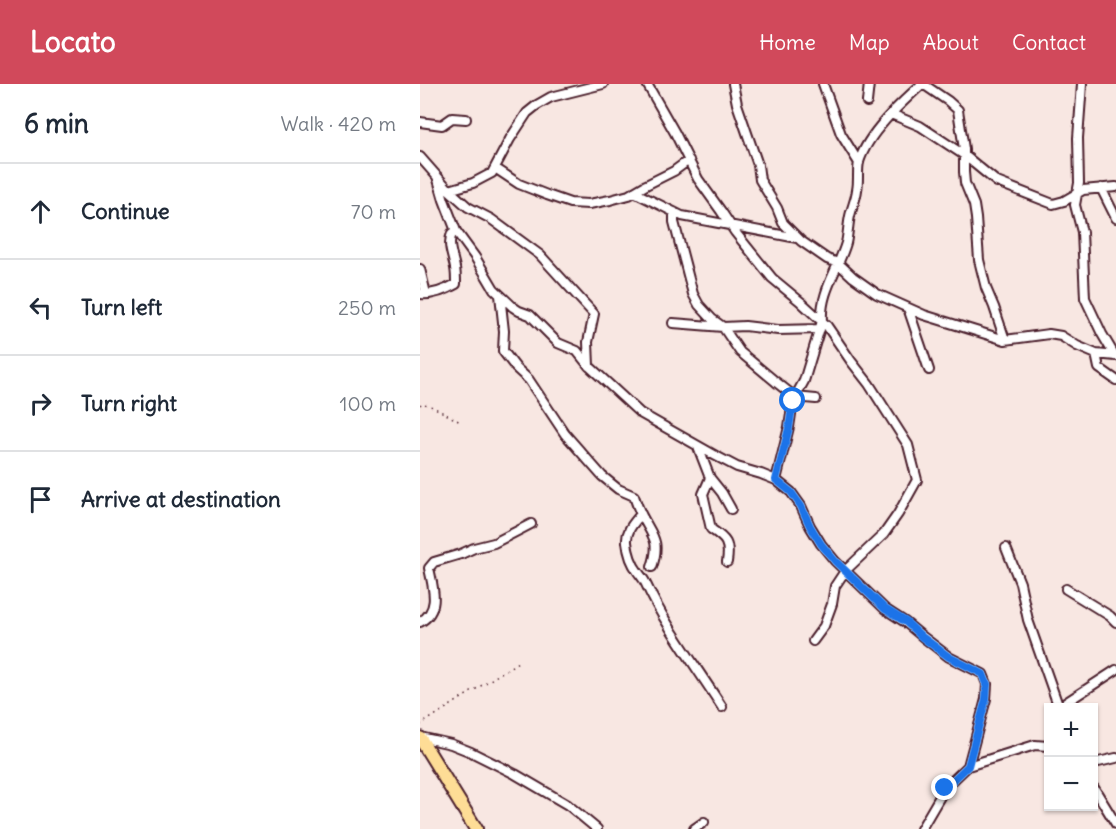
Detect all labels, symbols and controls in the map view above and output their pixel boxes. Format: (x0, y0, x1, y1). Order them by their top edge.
text: Locato (30, 24, 116, 60)
text: Home (759, 29, 816, 56)
text: Map (849, 29, 890, 56)
text: About (923, 29, 979, 56)
text: Contact (1012, 29, 1086, 56)
text: 6 min (24, 107, 89, 140)
text: Walk · 420 m (280, 111, 396, 136)
icon: ahead (24, 195, 57, 228)
text: Continue (81, 197, 170, 225)
text: 70 m (351, 199, 396, 224)
icon: left (24, 291, 57, 324)
text: Turn left (81, 293, 162, 321)
text: 250 m (338, 295, 396, 320)
icon: right (24, 387, 57, 420)
route start (779, 387, 805, 413)
text: Turn right (81, 389, 177, 417)
text: 100 m (339, 391, 396, 416)
icon: arrive (24, 483, 57, 516)
text: Arrive at destination (81, 485, 281, 513)
map controls (1044, 703, 1098, 811)
button: + (1044, 703, 1098, 757)
button: − (1044, 757, 1098, 811)
route end (931, 774, 957, 800)

